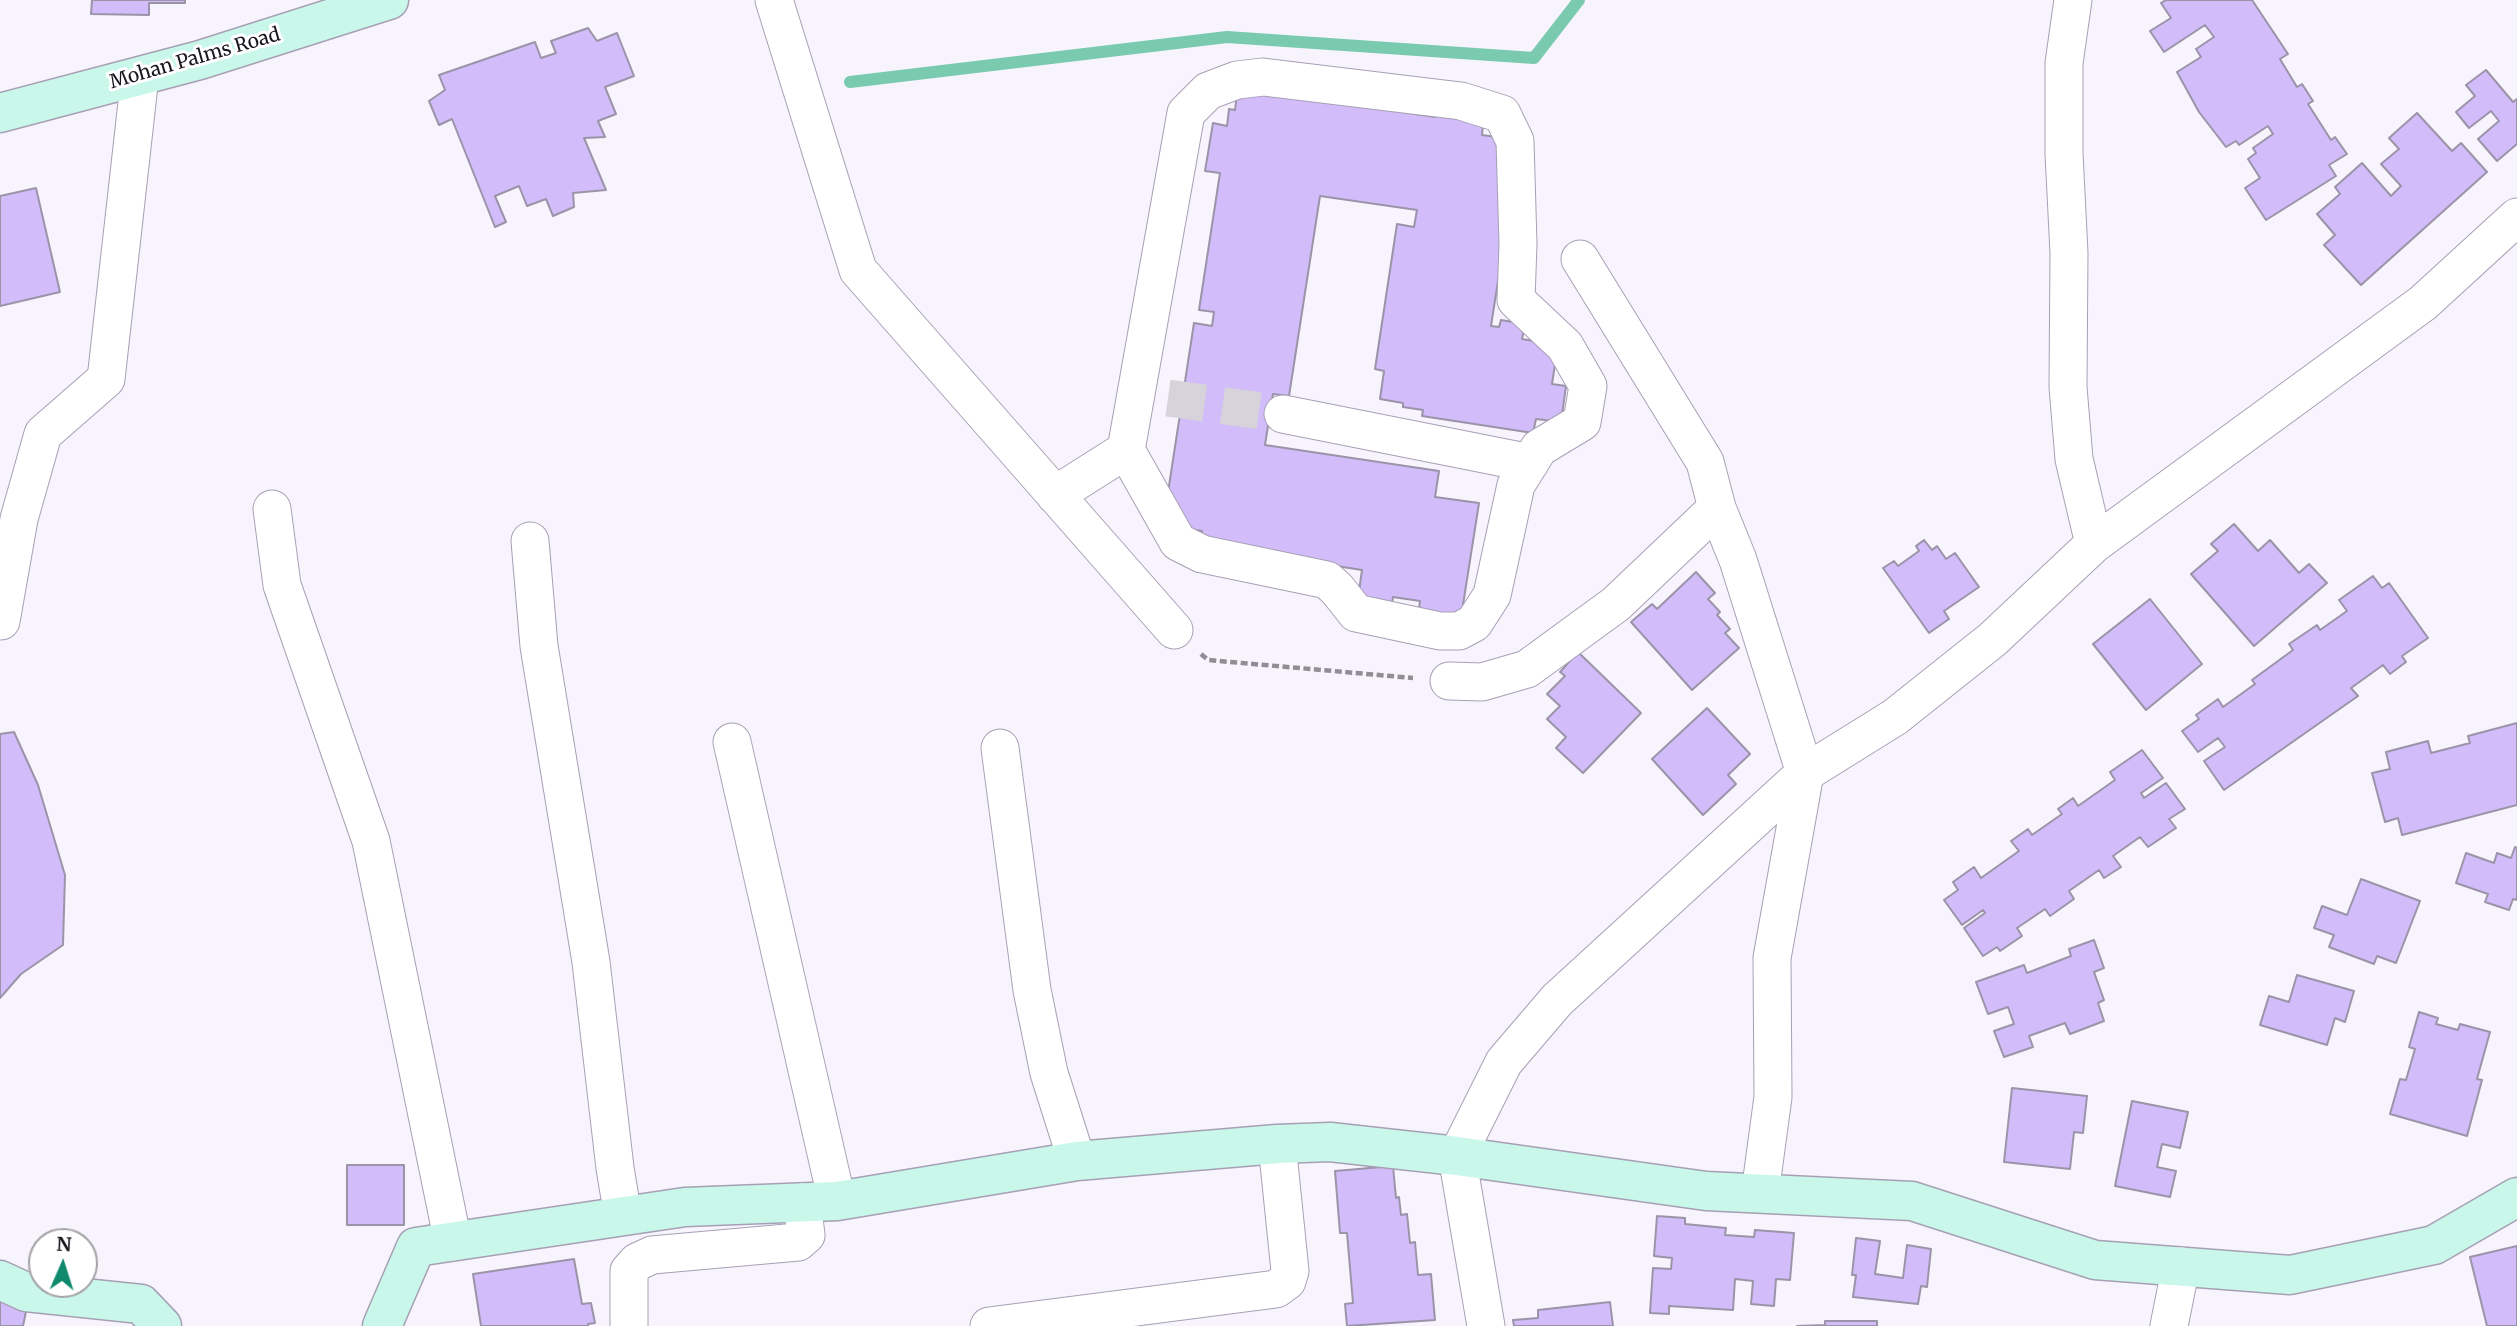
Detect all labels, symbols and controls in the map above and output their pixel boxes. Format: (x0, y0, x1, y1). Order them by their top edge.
street label: Mohan Palms Road (107, 24, 283, 94)
north arrow (28, 1228, 98, 1298)
text: N (56, 1232, 72, 1256)

